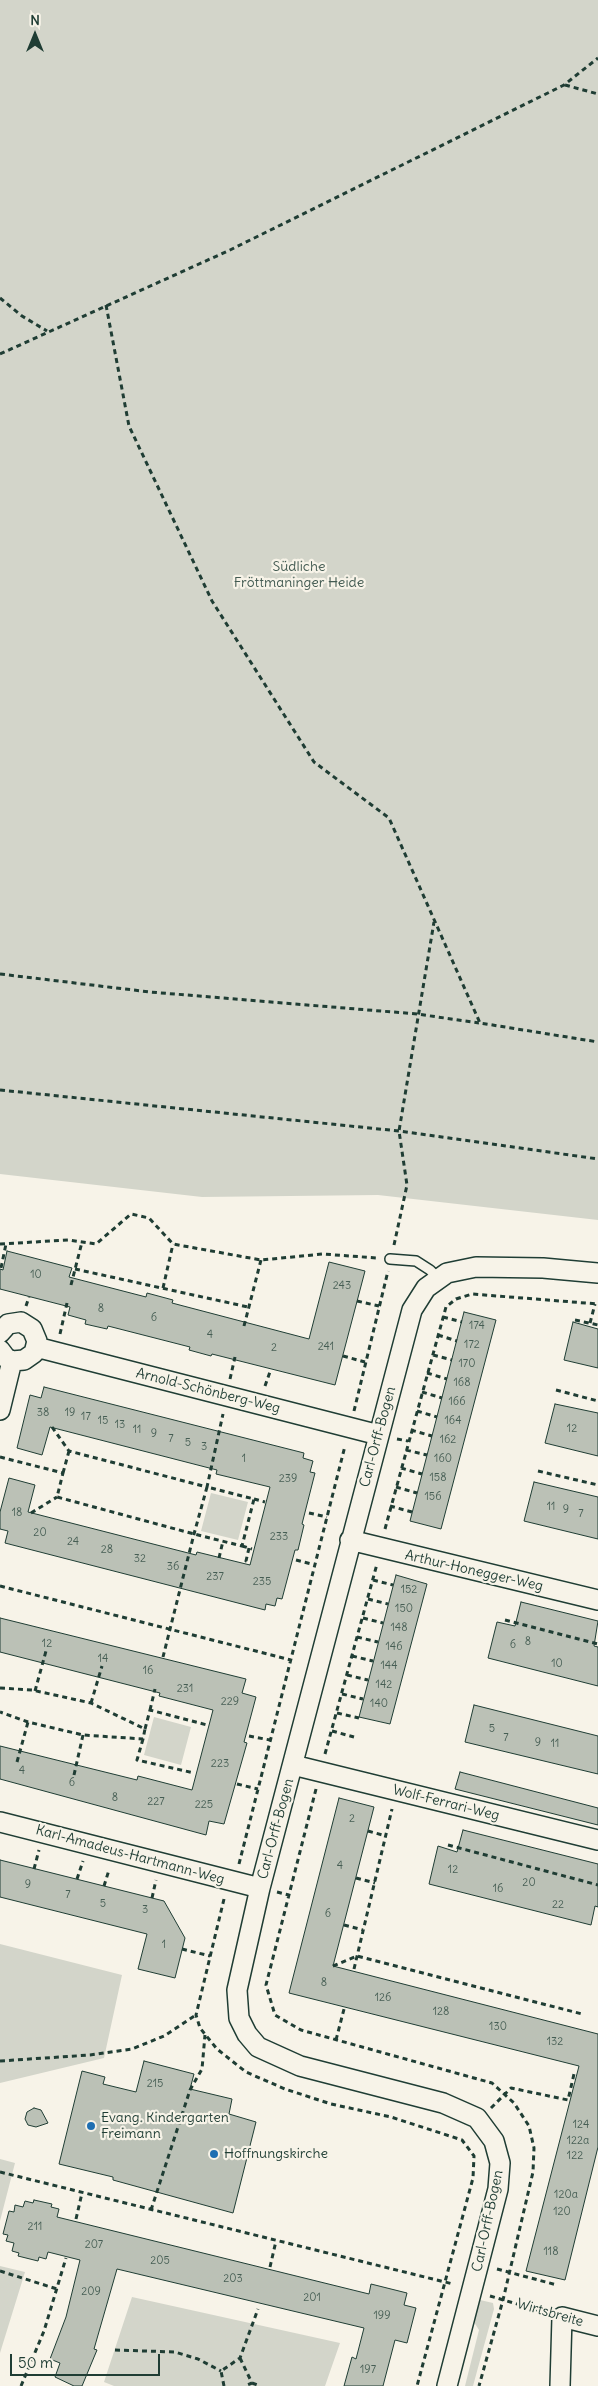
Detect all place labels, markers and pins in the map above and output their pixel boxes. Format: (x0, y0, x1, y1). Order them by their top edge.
place label: Evang. Kindergarten Freimann (101, 2110, 229, 2142)
marker: Evang. Kindergarten Freimann (85, 2120, 97, 2132)
place label: Hoffnungskirche (224, 2146, 328, 2162)
marker: Hoffnungskirche (208, 2148, 220, 2160)

